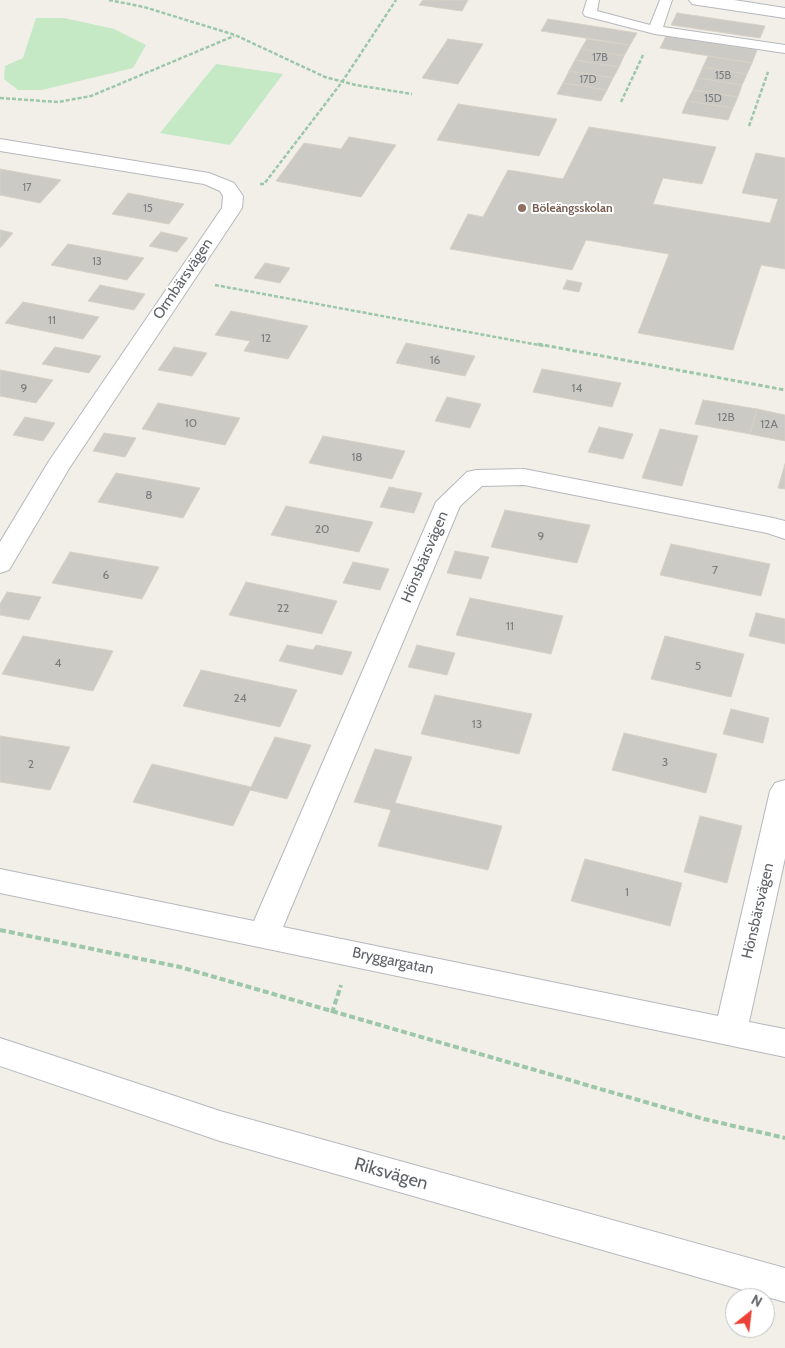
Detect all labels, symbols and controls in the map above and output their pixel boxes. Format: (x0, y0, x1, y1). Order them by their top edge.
house number: 17B (592, 51, 608, 65)
house number: 15B (715, 69, 731, 83)
house number: 17D (579, 73, 597, 87)
house number: 15D (704, 92, 722, 106)
house number: 17 (22, 181, 32, 195)
place label: Böleängsskolan (532, 201, 613, 215)
house number: 15 (143, 202, 153, 216)
marker: Böleängsskolan (516, 202, 528, 214)
street label: Ormbärsvägen (149, 235, 217, 323)
house number: 13 (92, 255, 102, 269)
house number: 11 (48, 313, 56, 327)
house number: 12 (261, 331, 271, 345)
house number: 16 (430, 353, 440, 367)
house number: 9 (21, 381, 27, 395)
house number: 14 (572, 381, 582, 395)
house number: 12B (717, 410, 735, 424)
house number: 10 (185, 416, 197, 430)
house number: 12A (760, 417, 778, 431)
house number: 18 (351, 450, 363, 464)
house number: 8 (145, 488, 153, 502)
street label: Hönsbärsvägen (398, 509, 452, 605)
house number: 20 (315, 522, 329, 536)
house number: 9 (538, 529, 544, 543)
house number: 7 (712, 563, 718, 577)
house number: 6 (103, 568, 109, 582)
house number: 22 (277, 601, 289, 615)
house number: 11 (506, 619, 514, 633)
house number: 4 (55, 656, 61, 670)
house number: 5 (695, 659, 701, 673)
house number: 24 (233, 691, 247, 705)
house number: 13 (472, 717, 482, 731)
house number: 3 (662, 755, 668, 769)
house number: 2 (28, 757, 34, 771)
street label: Hönsbärsvägen (738, 861, 778, 961)
house number: 1 (625, 885, 629, 899)
street label: Bryggargatan (351, 944, 435, 978)
street label: Riksvägen (352, 1153, 430, 1195)
north arrow (725, 1288, 775, 1338)
text: N (748, 1290, 765, 1311)

